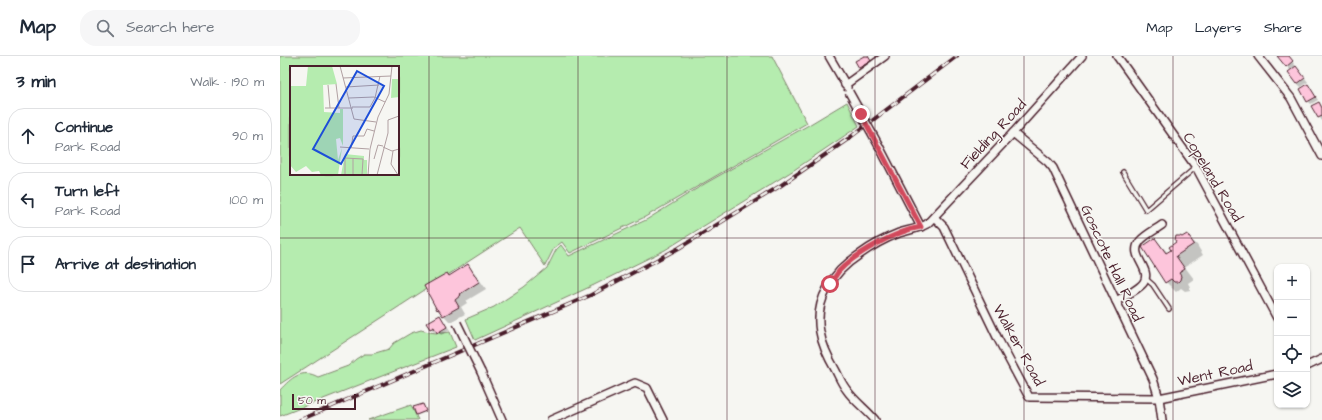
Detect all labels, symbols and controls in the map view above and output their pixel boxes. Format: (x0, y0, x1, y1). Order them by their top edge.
search box (80, 10, 360, 46)
text: Map (20, 14, 56, 41)
icon: search (94, 17, 116, 39)
text: Search here (126, 17, 215, 38)
text: Map (1146, 18, 1173, 38)
text: Layers (1195, 18, 1242, 38)
text: Share (1264, 18, 1302, 38)
inset map (290, 66, 399, 175)
text: 3 min (16, 70, 56, 94)
text: Walk · 190 m (190, 73, 264, 91)
street label: Fielding Road (955, 94, 1032, 175)
route end (852, 105, 870, 123)
text: Continue (55, 117, 113, 138)
icon: ahead (17, 125, 39, 147)
text: 90 m (232, 127, 263, 145)
street label: Copeland Road (1178, 128, 1248, 226)
text: Park Road (55, 138, 120, 156)
text: Turn left (55, 181, 119, 202)
icon: left (17, 189, 39, 211)
text: 100 m (230, 191, 263, 209)
text: Park Road (55, 202, 120, 220)
street label: Goscote Hall Road (1075, 202, 1148, 325)
icon: arrive (17, 253, 39, 275)
text: Arrive at destination (55, 254, 196, 275)
map controls (1274, 264, 1310, 408)
button: + (1274, 264, 1310, 300)
route start (821, 275, 839, 293)
button: − (1274, 300, 1310, 336)
street label: Walker Road (988, 301, 1050, 390)
button: locate (1274, 336, 1310, 372)
street label: Went Road (1176, 355, 1255, 392)
button: layers (1274, 372, 1310, 408)
scale bar (292, 392, 356, 411)
text: 50 m (298, 393, 326, 408)

